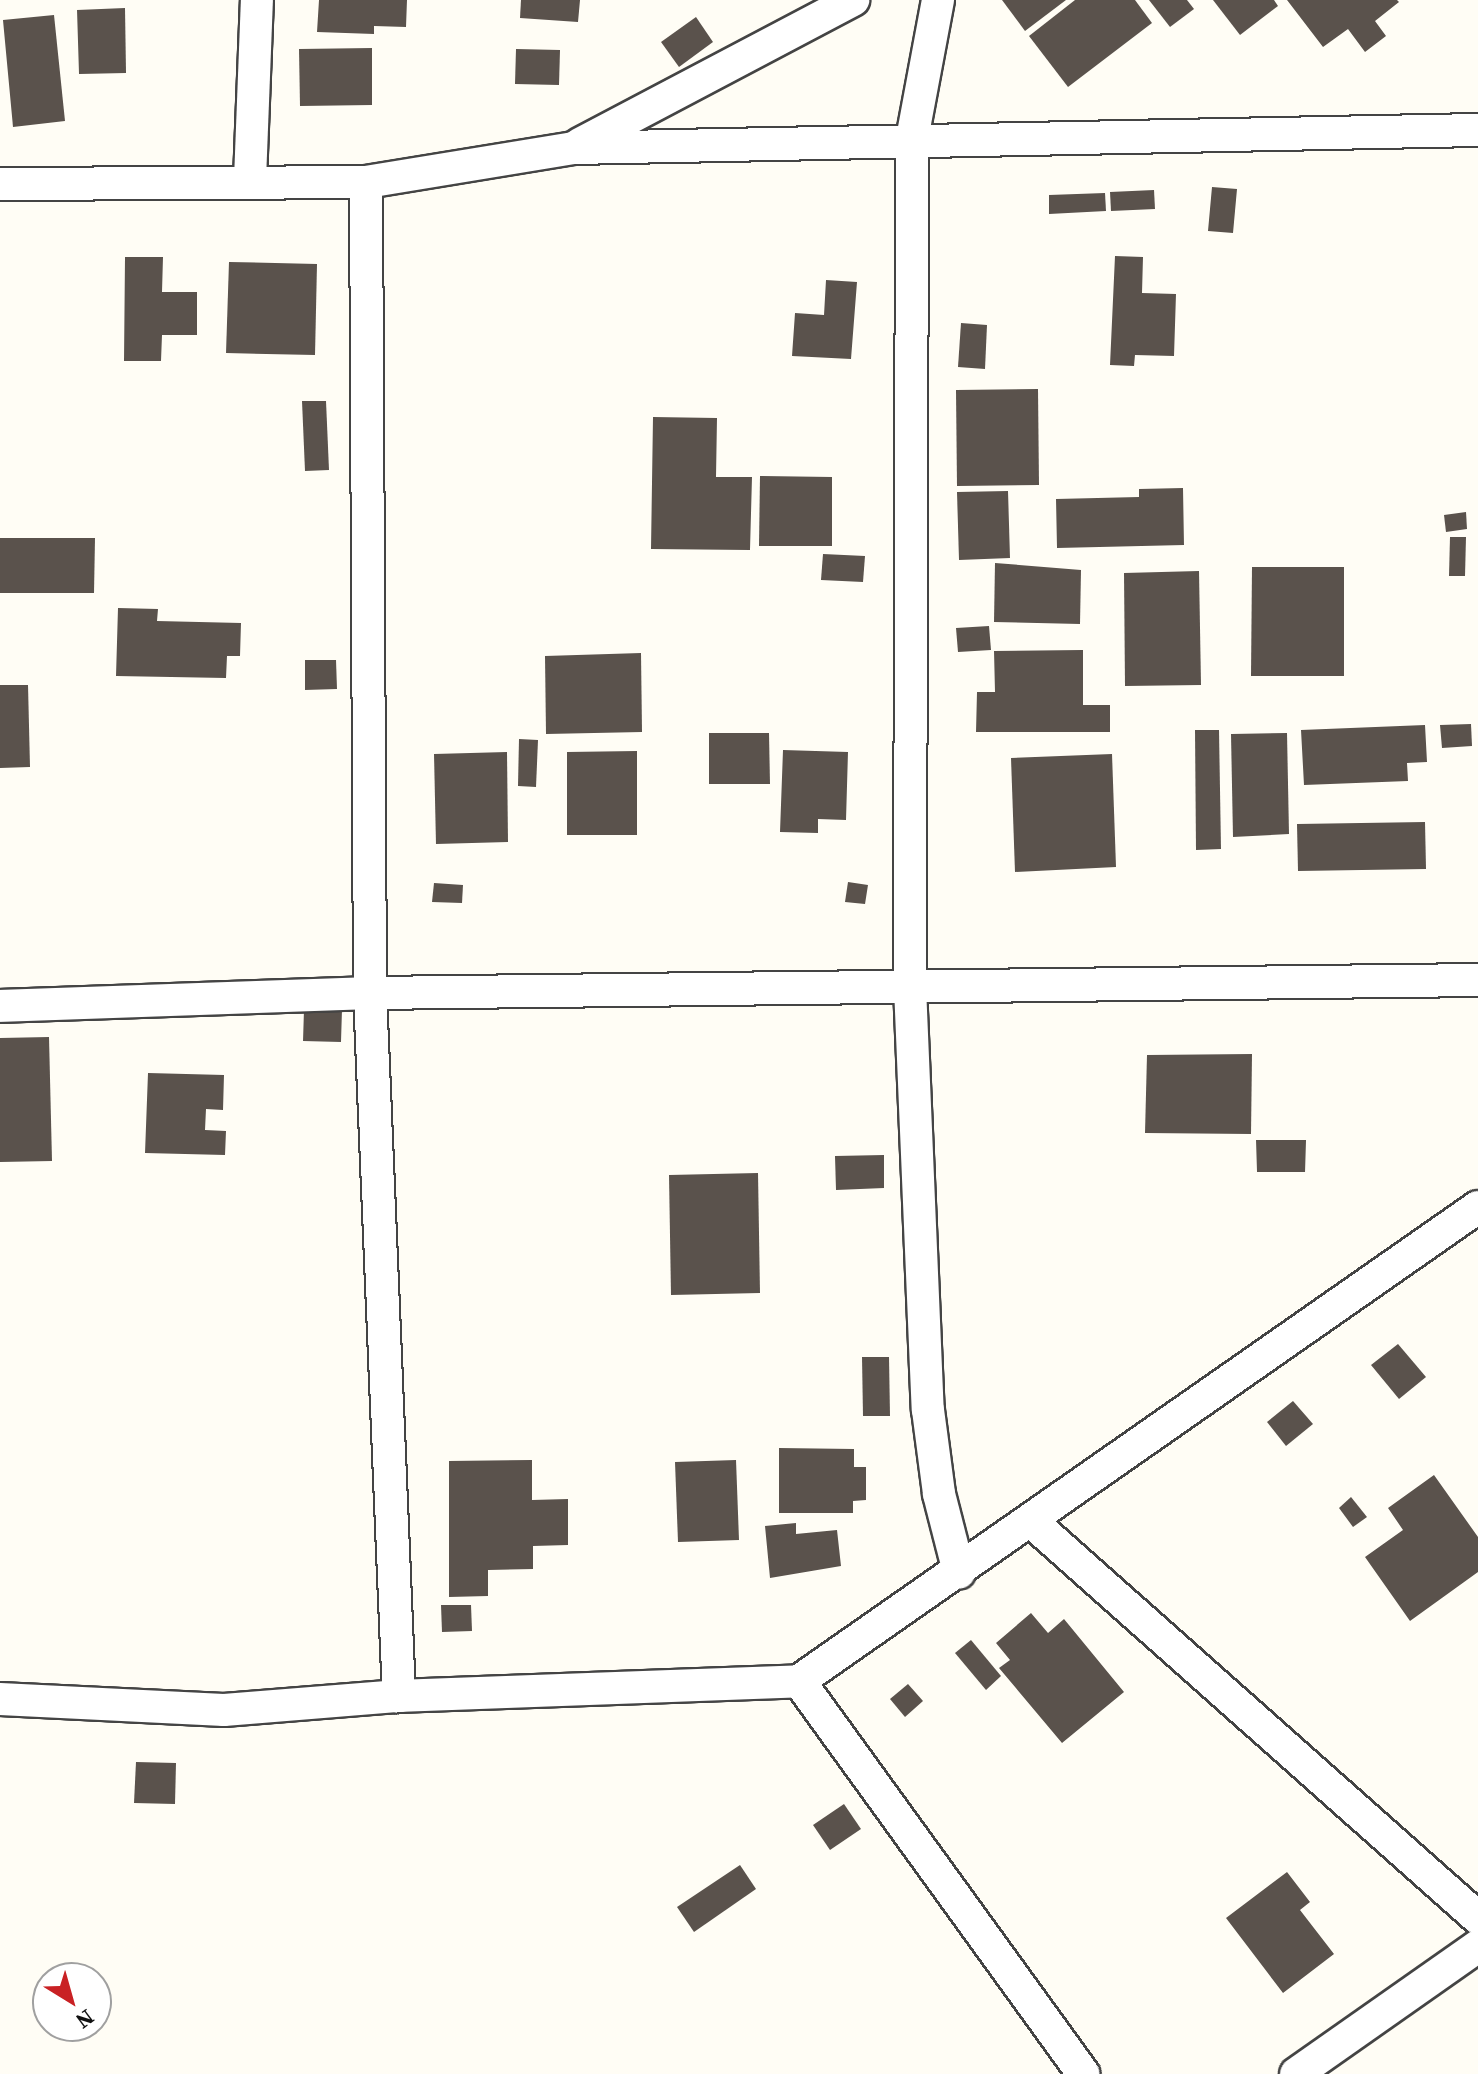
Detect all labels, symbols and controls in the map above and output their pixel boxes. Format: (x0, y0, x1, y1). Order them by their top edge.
north arrow (32, 1962, 112, 2042)
text: N (70, 2003, 101, 2036)

